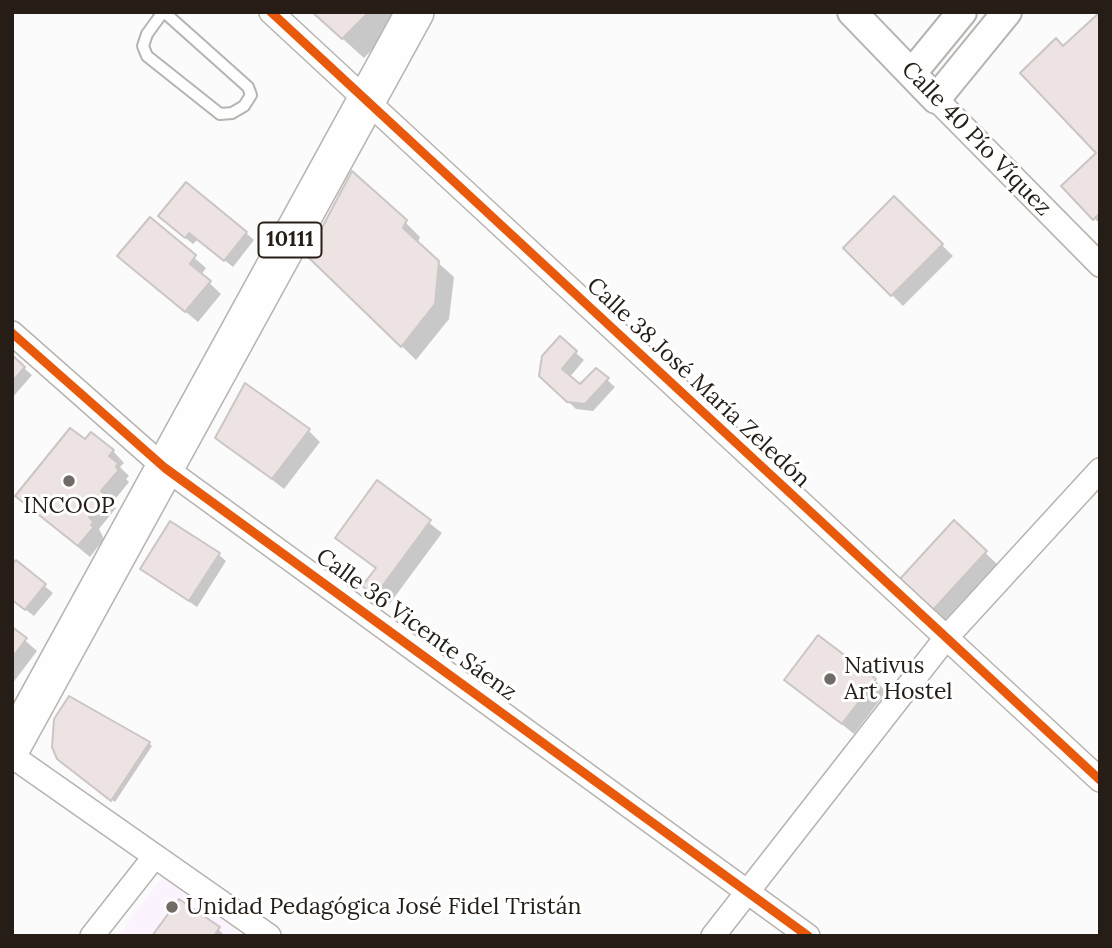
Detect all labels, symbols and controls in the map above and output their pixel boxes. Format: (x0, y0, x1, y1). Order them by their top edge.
street label: Calle 40 Pío Víquez (895, 56, 1057, 222)
road number: 10111 (258, 222, 322, 258)
street label: Calle 38 José María Zeledón (581, 272, 815, 494)
marker: INCOOP (61, 473, 77, 489)
place label: INCOOP (23, 492, 115, 520)
street label: Calle 36 Vicente Sáenz (310, 543, 522, 707)
place label: Nativus Art Hostel (844, 652, 953, 706)
marker: Nativus Art Hostel (822, 671, 838, 687)
place label: Unidad Pedagógica José Fidel Tristán (186, 893, 581, 921)
marker: Unidad Pedagógica José Fidel Tristán (164, 899, 180, 915)

